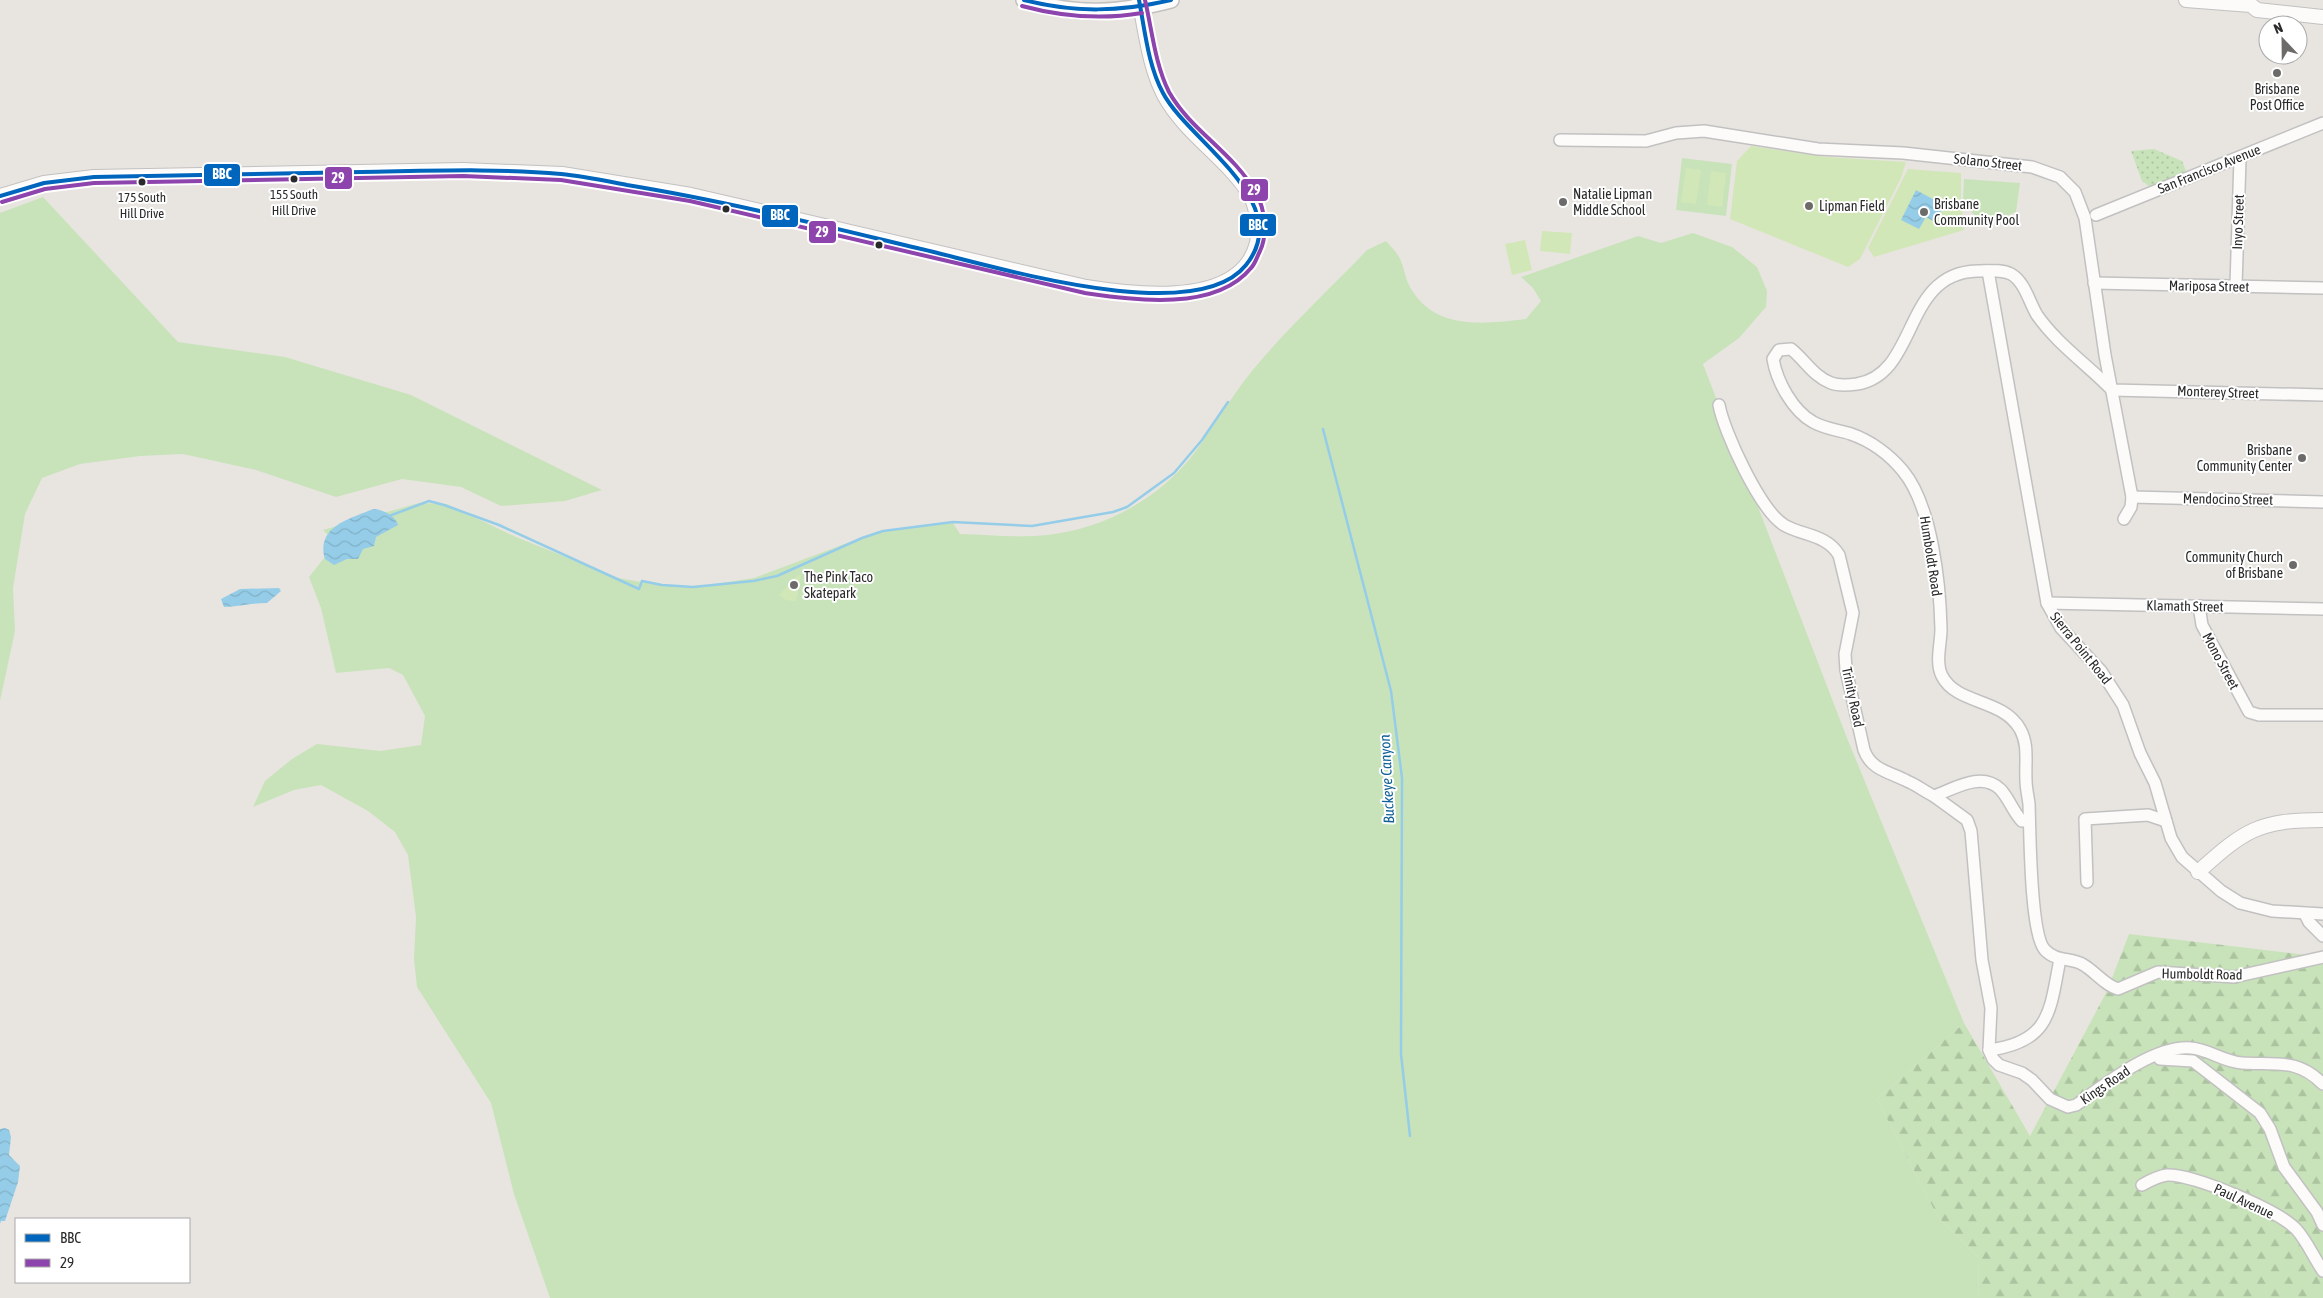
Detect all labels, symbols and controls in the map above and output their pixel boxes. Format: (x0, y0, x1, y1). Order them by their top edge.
north arrow (2258, 15, 2308, 65)
text: N (2271, 19, 2285, 37)
marker: Brisbane Post Office (2271, 67, 2283, 79)
place label: Brisbane Post Office (2250, 81, 2304, 113)
street label: San Francisco Avenue (2155, 141, 2263, 197)
street label: Solano Street (1953, 150, 2023, 174)
line badge: BBC (203, 163, 241, 187)
text: BBC (212, 166, 232, 182)
line badge: 29 (324, 166, 353, 190)
text: 29 (331, 170, 345, 186)
marker: 155 South Hill Drive (289, 174, 299, 184)
marker: 175 South Hill Drive (137, 177, 147, 187)
line badge: 29 (1240, 178, 1269, 202)
text: 29 (1247, 182, 1261, 198)
place label: Natalie Lipman Middle School (1573, 186, 1652, 218)
place label: 155 South Hill Drive (270, 187, 318, 218)
place label: 175 South Hill Drive (118, 190, 166, 221)
street label: Inyo Street (2229, 194, 2247, 250)
marker: Natalie Lipman Middle School (1557, 196, 1569, 208)
place label: Brisbane Community Pool (1934, 196, 2019, 228)
place label: Lipman Field (1819, 198, 1885, 214)
marker: Lipman Field (1803, 200, 1815, 212)
unlabelled marker (721, 204, 731, 214)
line badge: BBC (761, 204, 799, 228)
marker: Brisbane Community Pool (1918, 206, 1930, 218)
text: BBC (770, 207, 790, 223)
line badge: BBC (1239, 213, 1277, 237)
text: BBC (1248, 217, 1268, 233)
line badge: 29 (808, 220, 837, 244)
text: 29 (815, 224, 829, 240)
unlabelled marker (874, 240, 884, 250)
street label: Mariposa Street (2169, 277, 2249, 295)
street label: Monterey Street (2177, 383, 2259, 401)
place label: Brisbane Community Center (2197, 442, 2293, 474)
marker: Brisbane Community Center (2296, 452, 2308, 464)
street label: Mendocino Street (2183, 490, 2273, 508)
street label: Humboldt Road (1917, 515, 1945, 597)
place label: Community Church of Brisbane (2186, 549, 2283, 581)
marker: Community Church of Brisbane (2287, 559, 2299, 571)
place label: The Pink Taco Skatepark (804, 569, 873, 601)
marker: The Pink Taco Skatepark (788, 579, 800, 591)
street label: Klamath Street (2146, 597, 2224, 615)
street label: Sierra Point Road (2047, 609, 2115, 687)
street label: Mono Street (2199, 630, 2243, 692)
street label: Trinity Road (1839, 665, 1867, 729)
water label: Buckeye Canyon (1376, 734, 1397, 824)
street label: Humboldt Road (2161, 965, 2243, 983)
street label: Kings Road (2077, 1063, 2133, 1107)
street label: Paul Avenue (2212, 1180, 2276, 1222)
legend (15, 1218, 190, 1283)
text: BBC (60, 1229, 81, 1246)
text: 29 (60, 1254, 74, 1271)

